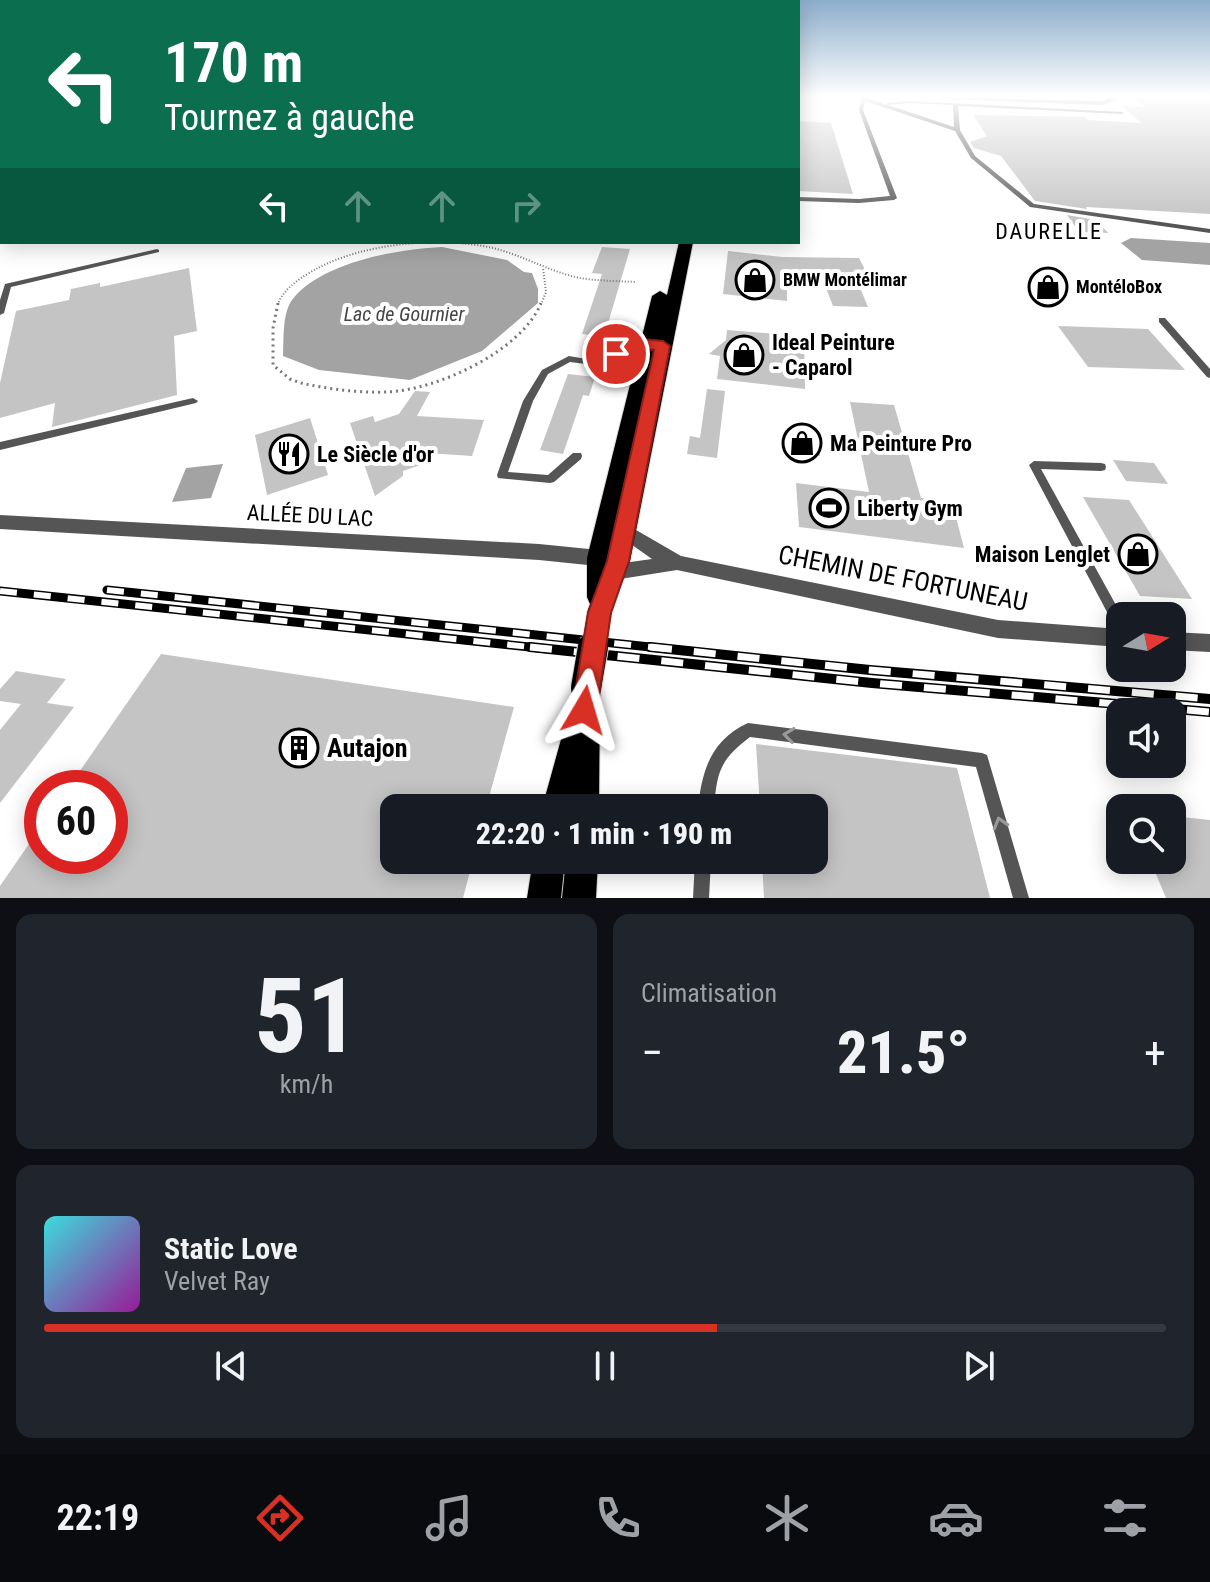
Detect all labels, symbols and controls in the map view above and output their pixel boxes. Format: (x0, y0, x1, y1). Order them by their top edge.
text: 170 m (164, 30, 303, 96)
icon: left (32, 32, 136, 136)
text: Tournez à gauche (164, 97, 415, 139)
icon: left (252, 184, 296, 228)
icon: ahead (336, 184, 380, 228)
icon: ahead (420, 184, 464, 228)
icon: right (504, 184, 548, 228)
district label: DAURELLE (995, 219, 1103, 244)
shop icon: BMW Montélimar (734, 259, 776, 301)
shop icon: MontéloBox (1027, 266, 1069, 308)
place label: BMW Montélimar (783, 269, 907, 290)
place label: MontéloBox (1076, 276, 1162, 297)
water label: Lac de Gournier (344, 302, 465, 326)
pin (582, 320, 650, 388)
place label: Ideal Peinture - Caparol (772, 330, 895, 380)
icon: arrive (594, 332, 638, 376)
shop icon: Ideal Peinture - Caparol (723, 334, 765, 376)
shop icon: Ma Peinture Pro (781, 422, 823, 464)
place label: Ma Peinture Pro (830, 431, 972, 456)
restaurant icon: Le Siècle d'or (268, 433, 310, 475)
place label: Le Siècle d'or (317, 442, 434, 467)
sports icon: Liberty Gym (808, 487, 850, 529)
place label: Liberty Gym (857, 496, 963, 521)
street label: ALLÉE DU LAC (246, 500, 374, 531)
shop icon: Maison Lenglet (1117, 533, 1159, 575)
street label: CHEMIN DE FORTUNEAU (776, 539, 1030, 617)
place label: Maison Lenglet (975, 542, 1110, 567)
north arrow (1106, 602, 1186, 682)
map controls (1106, 602, 1186, 874)
position arrow (542, 668, 626, 752)
button: sound (1106, 698, 1186, 778)
building icon: Autajon (278, 727, 320, 769)
one-way arrow (782, 727, 795, 744)
place label: Autajon (327, 733, 408, 763)
speed limit sign: 60 (24, 770, 128, 874)
button: search (1106, 794, 1186, 874)
text: 22:20 · 1 min · 190 m (476, 816, 732, 851)
one-way arrow (992, 817, 1009, 830)
text: 51 (254, 956, 359, 1077)
text: Climatisation (641, 978, 777, 1008)
text: 21.5° (837, 1017, 970, 1088)
text: − (641, 1027, 663, 1079)
text: + (1144, 1027, 1166, 1079)
text: km/h (280, 1069, 333, 1099)
text: Static Love (164, 1231, 298, 1266)
text: Velvet Ray (164, 1266, 270, 1296)
icon: previous (209, 1344, 253, 1388)
icon: pause (583, 1344, 627, 1388)
icon: next (957, 1344, 1001, 1388)
icon: directions (252, 1490, 308, 1546)
icon: music (421, 1490, 477, 1546)
icon: phone (590, 1490, 646, 1546)
icon: climate (759, 1490, 815, 1546)
icon: car (928, 1490, 984, 1546)
icon: filters (1097, 1490, 1153, 1546)
text: 22:19 (57, 1497, 139, 1539)

